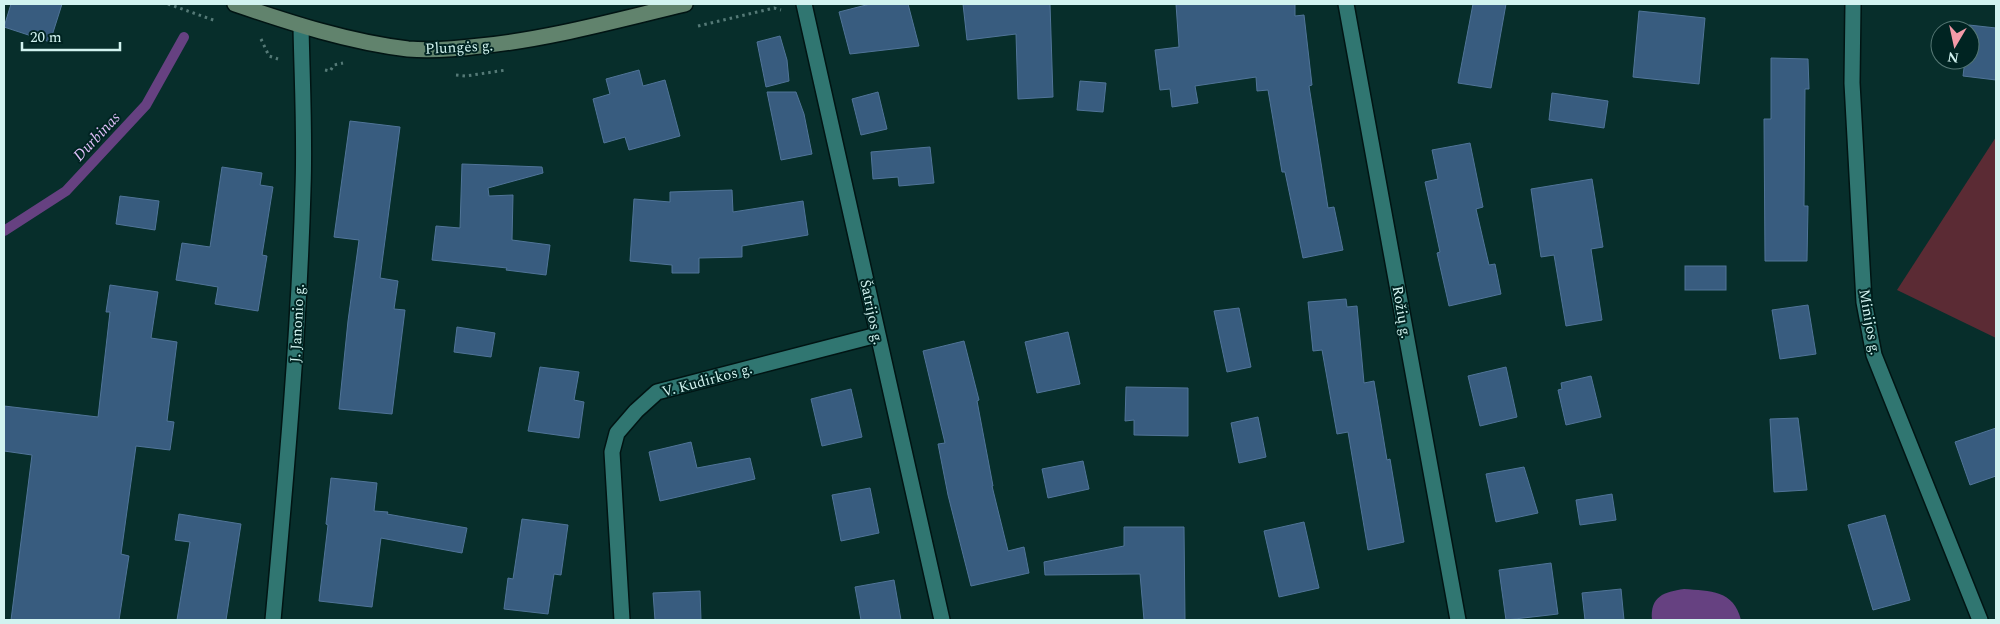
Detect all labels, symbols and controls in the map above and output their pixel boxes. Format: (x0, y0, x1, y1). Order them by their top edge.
scale bar (22, 20, 120, 52)
north arrow (1930, 20, 1980, 70)
text: 20 m (30, 26, 62, 49)
street label: Plungės g. (425, 34, 494, 61)
text: N (1946, 46, 1960, 69)
water label: Durbinas (67, 106, 126, 167)
street label: Šatrijos g. (853, 277, 890, 347)
street label: J. Janonio g. (284, 283, 311, 363)
street label: Rožių g. (1386, 284, 1417, 340)
street label: Minijos g. (1852, 287, 1887, 357)
street label: V. Kudirkos g. (659, 357, 755, 404)

